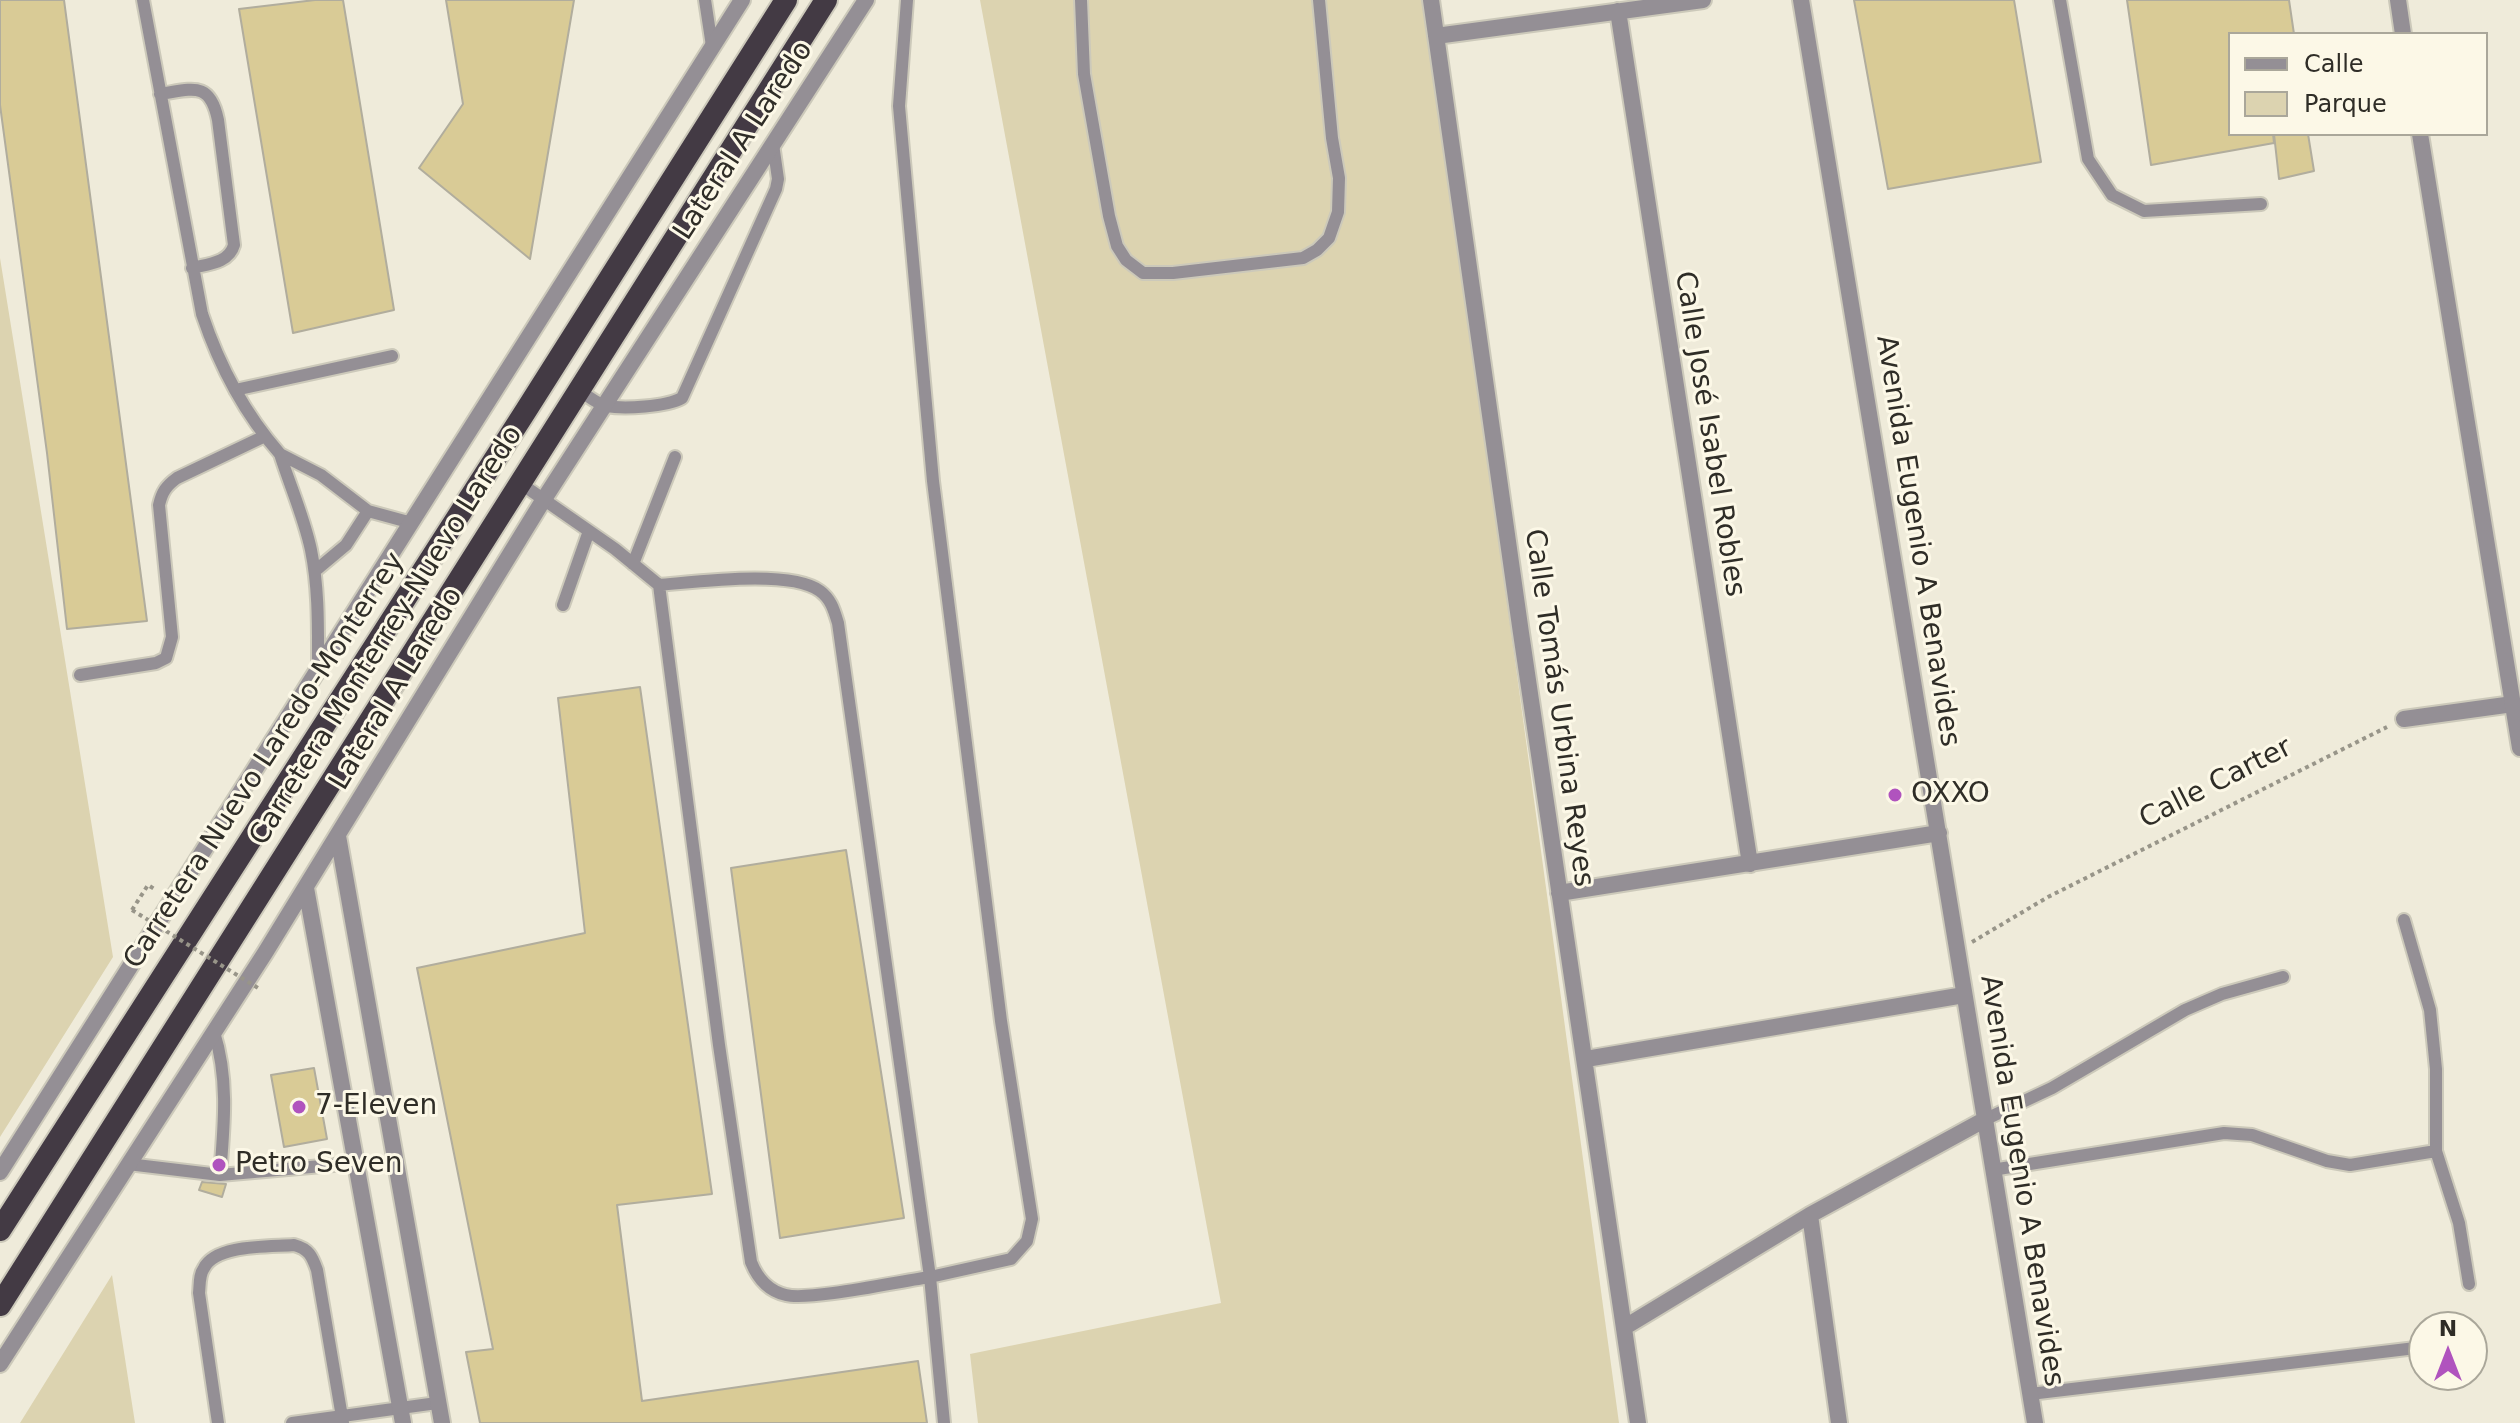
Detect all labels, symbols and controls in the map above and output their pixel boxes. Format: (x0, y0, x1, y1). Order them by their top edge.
legend (2228, 32, 2488, 136)
street label: Lateral A Laredo (667, 35, 821, 247)
text: Calle (2304, 50, 2364, 78)
text: Parque (2304, 90, 2387, 118)
street label: Calle José Isabel Robles (1667, 269, 1751, 599)
street label: Avenida Eugenio A Benavides (1868, 333, 1966, 749)
street label: Carretera Monterrey-Nuevo Laredo (243, 420, 531, 852)
street label: Calle Tomás Urbina Reyes (1516, 527, 1600, 889)
street label: Carretera Nuevo Laredo-Monterrey (118, 547, 412, 975)
street label: Lateral A Laredo (323, 582, 471, 796)
street label: Calle Carter (2134, 731, 2298, 837)
place label: OXXO (1911, 778, 1990, 812)
marker: OXXO (1886, 786, 1904, 804)
street label: Avenida Eugenio A Benavides (1972, 973, 2070, 1389)
place label: 7-Eleven (315, 1090, 437, 1124)
marker: 7-Eleven (290, 1098, 308, 1116)
place label: Petro Seven (235, 1148, 403, 1182)
marker: Petro Seven (210, 1156, 228, 1174)
north arrow (2408, 1311, 2488, 1391)
text: N (2439, 1316, 2457, 1341)

